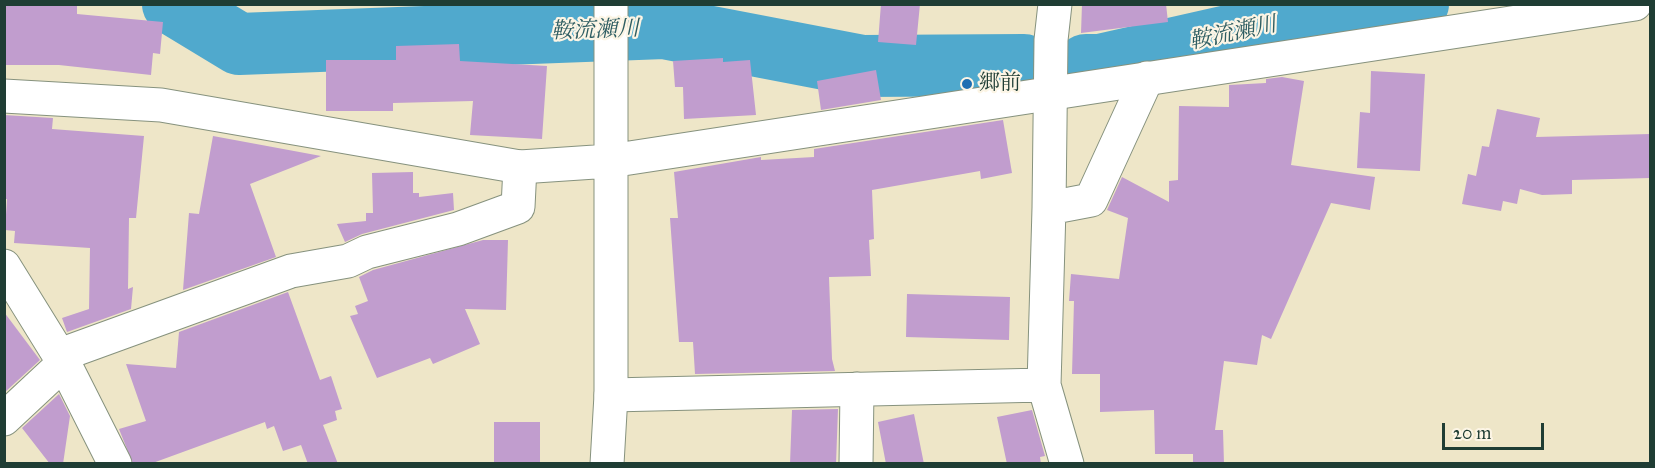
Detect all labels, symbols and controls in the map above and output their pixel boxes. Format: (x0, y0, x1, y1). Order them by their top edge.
water label: 鞍流瀬川 (1187, 12, 1279, 56)
water label: 鞍流瀬川 (551, 16, 639, 46)
place label: 郷前 (979, 71, 1021, 97)
marker: 郷前 (960, 77, 974, 91)
scale bar (1445, 411, 1547, 449)
text: 20 m (1453, 422, 1491, 444)

